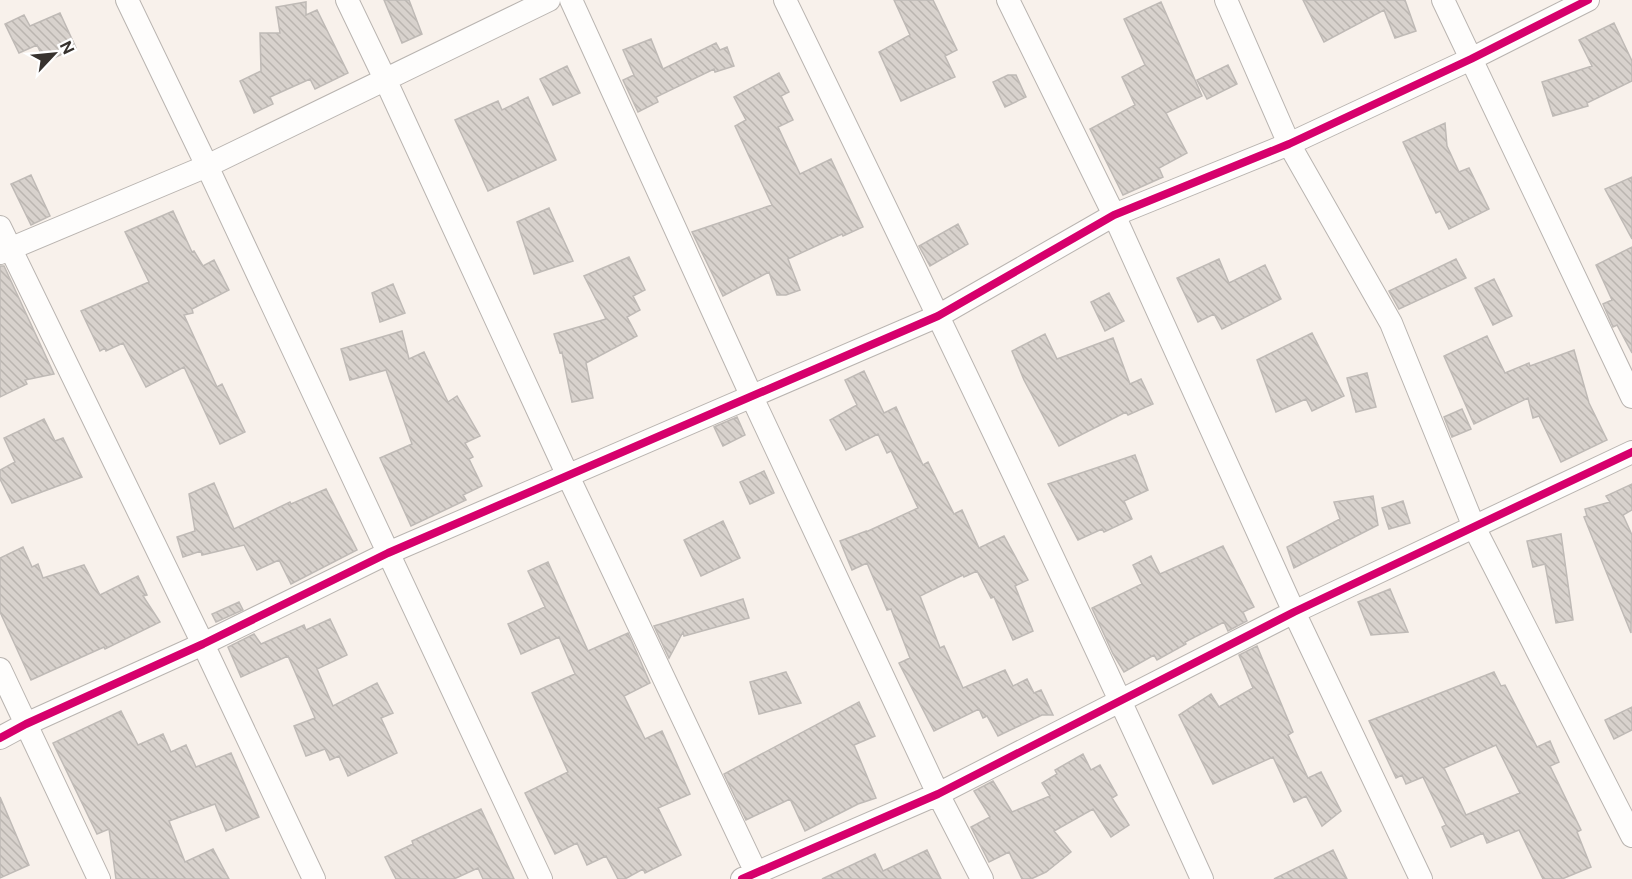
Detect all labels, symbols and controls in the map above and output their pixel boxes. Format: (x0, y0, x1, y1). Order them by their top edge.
north arrow (24, 24, 84, 84)
text: N (56, 38, 78, 57)

